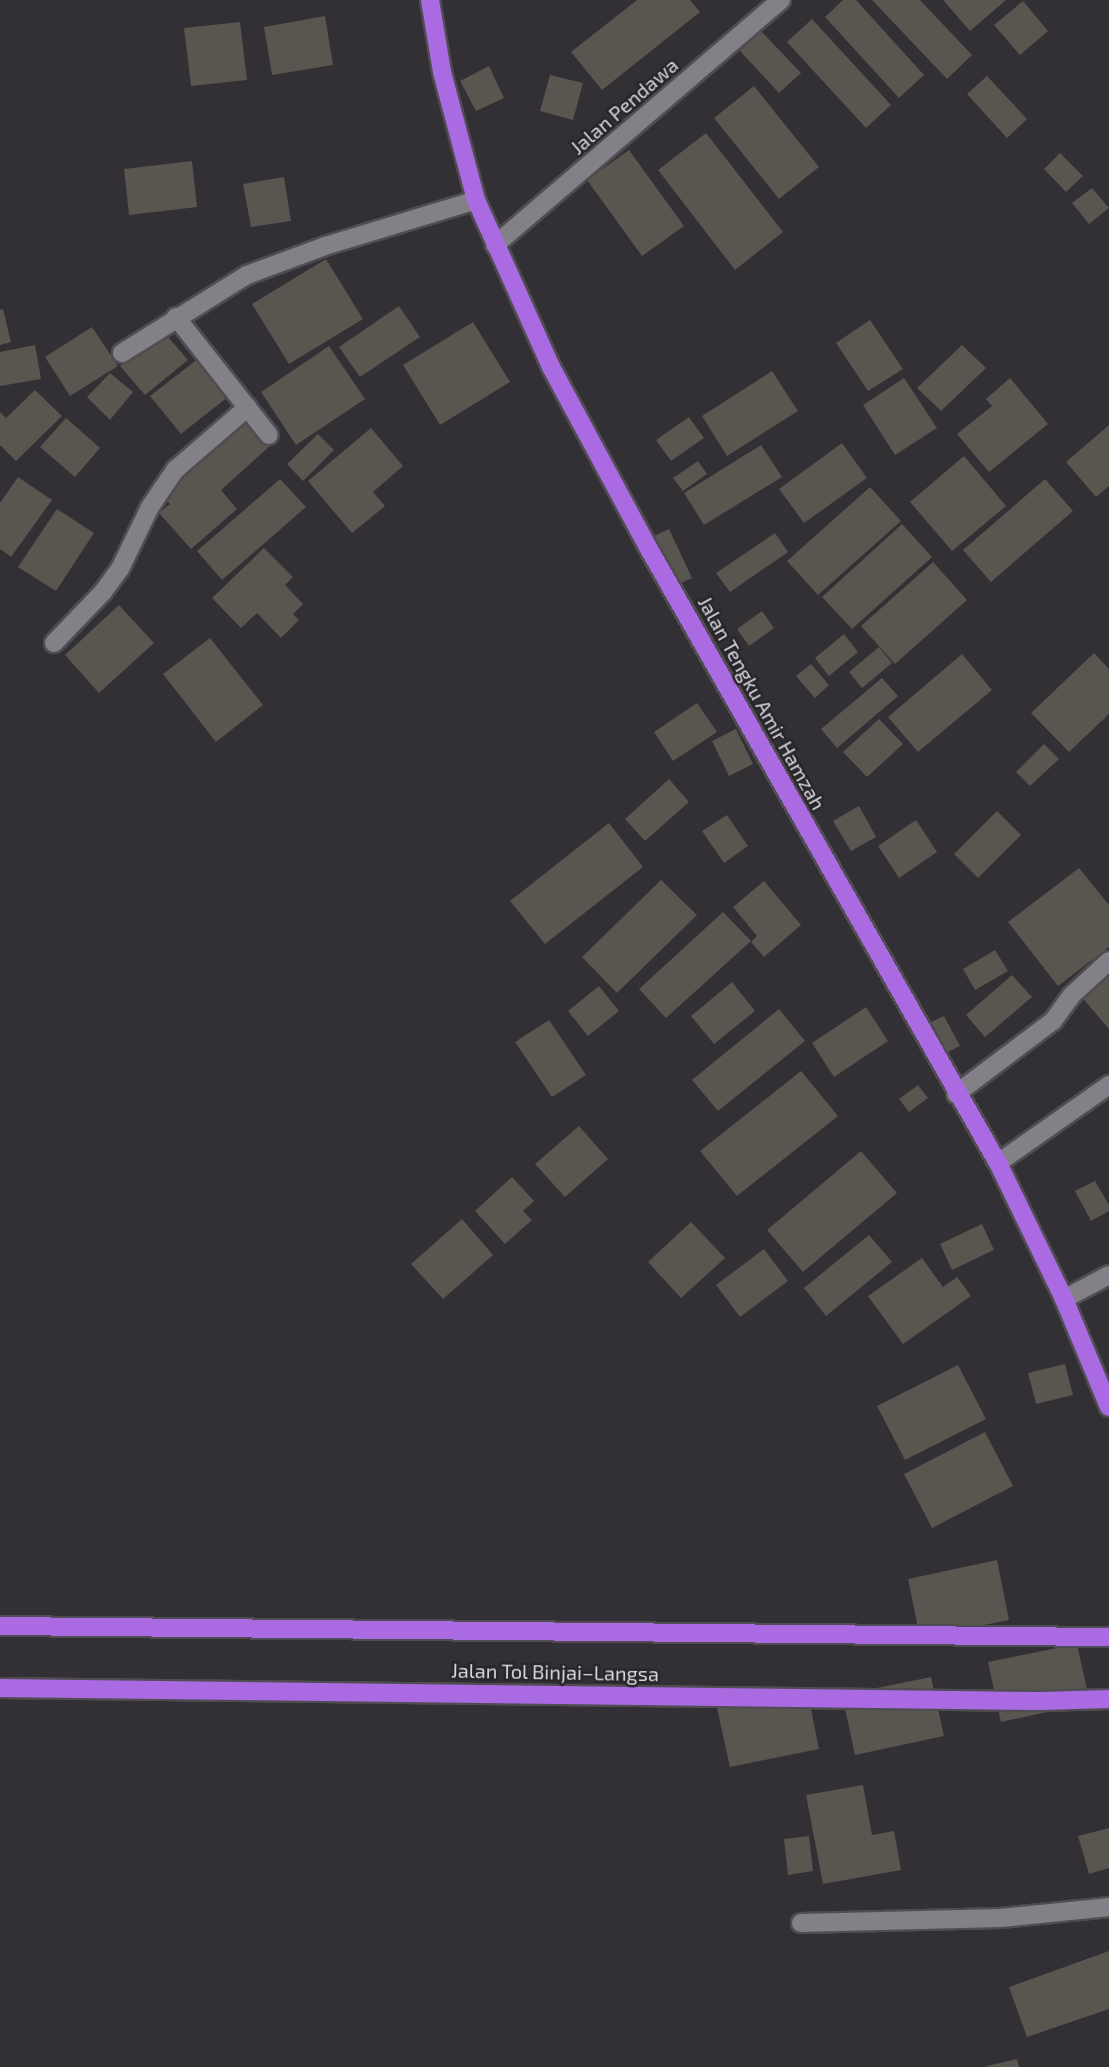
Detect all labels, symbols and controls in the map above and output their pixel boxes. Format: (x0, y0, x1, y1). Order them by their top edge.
street label: Jalan Pendawa (565, 53, 683, 159)
street label: Jalan Tengku Amir Hamzah (693, 591, 831, 815)
street label: Jalan Tol Binjai–Langsa (450, 1658, 660, 1686)

